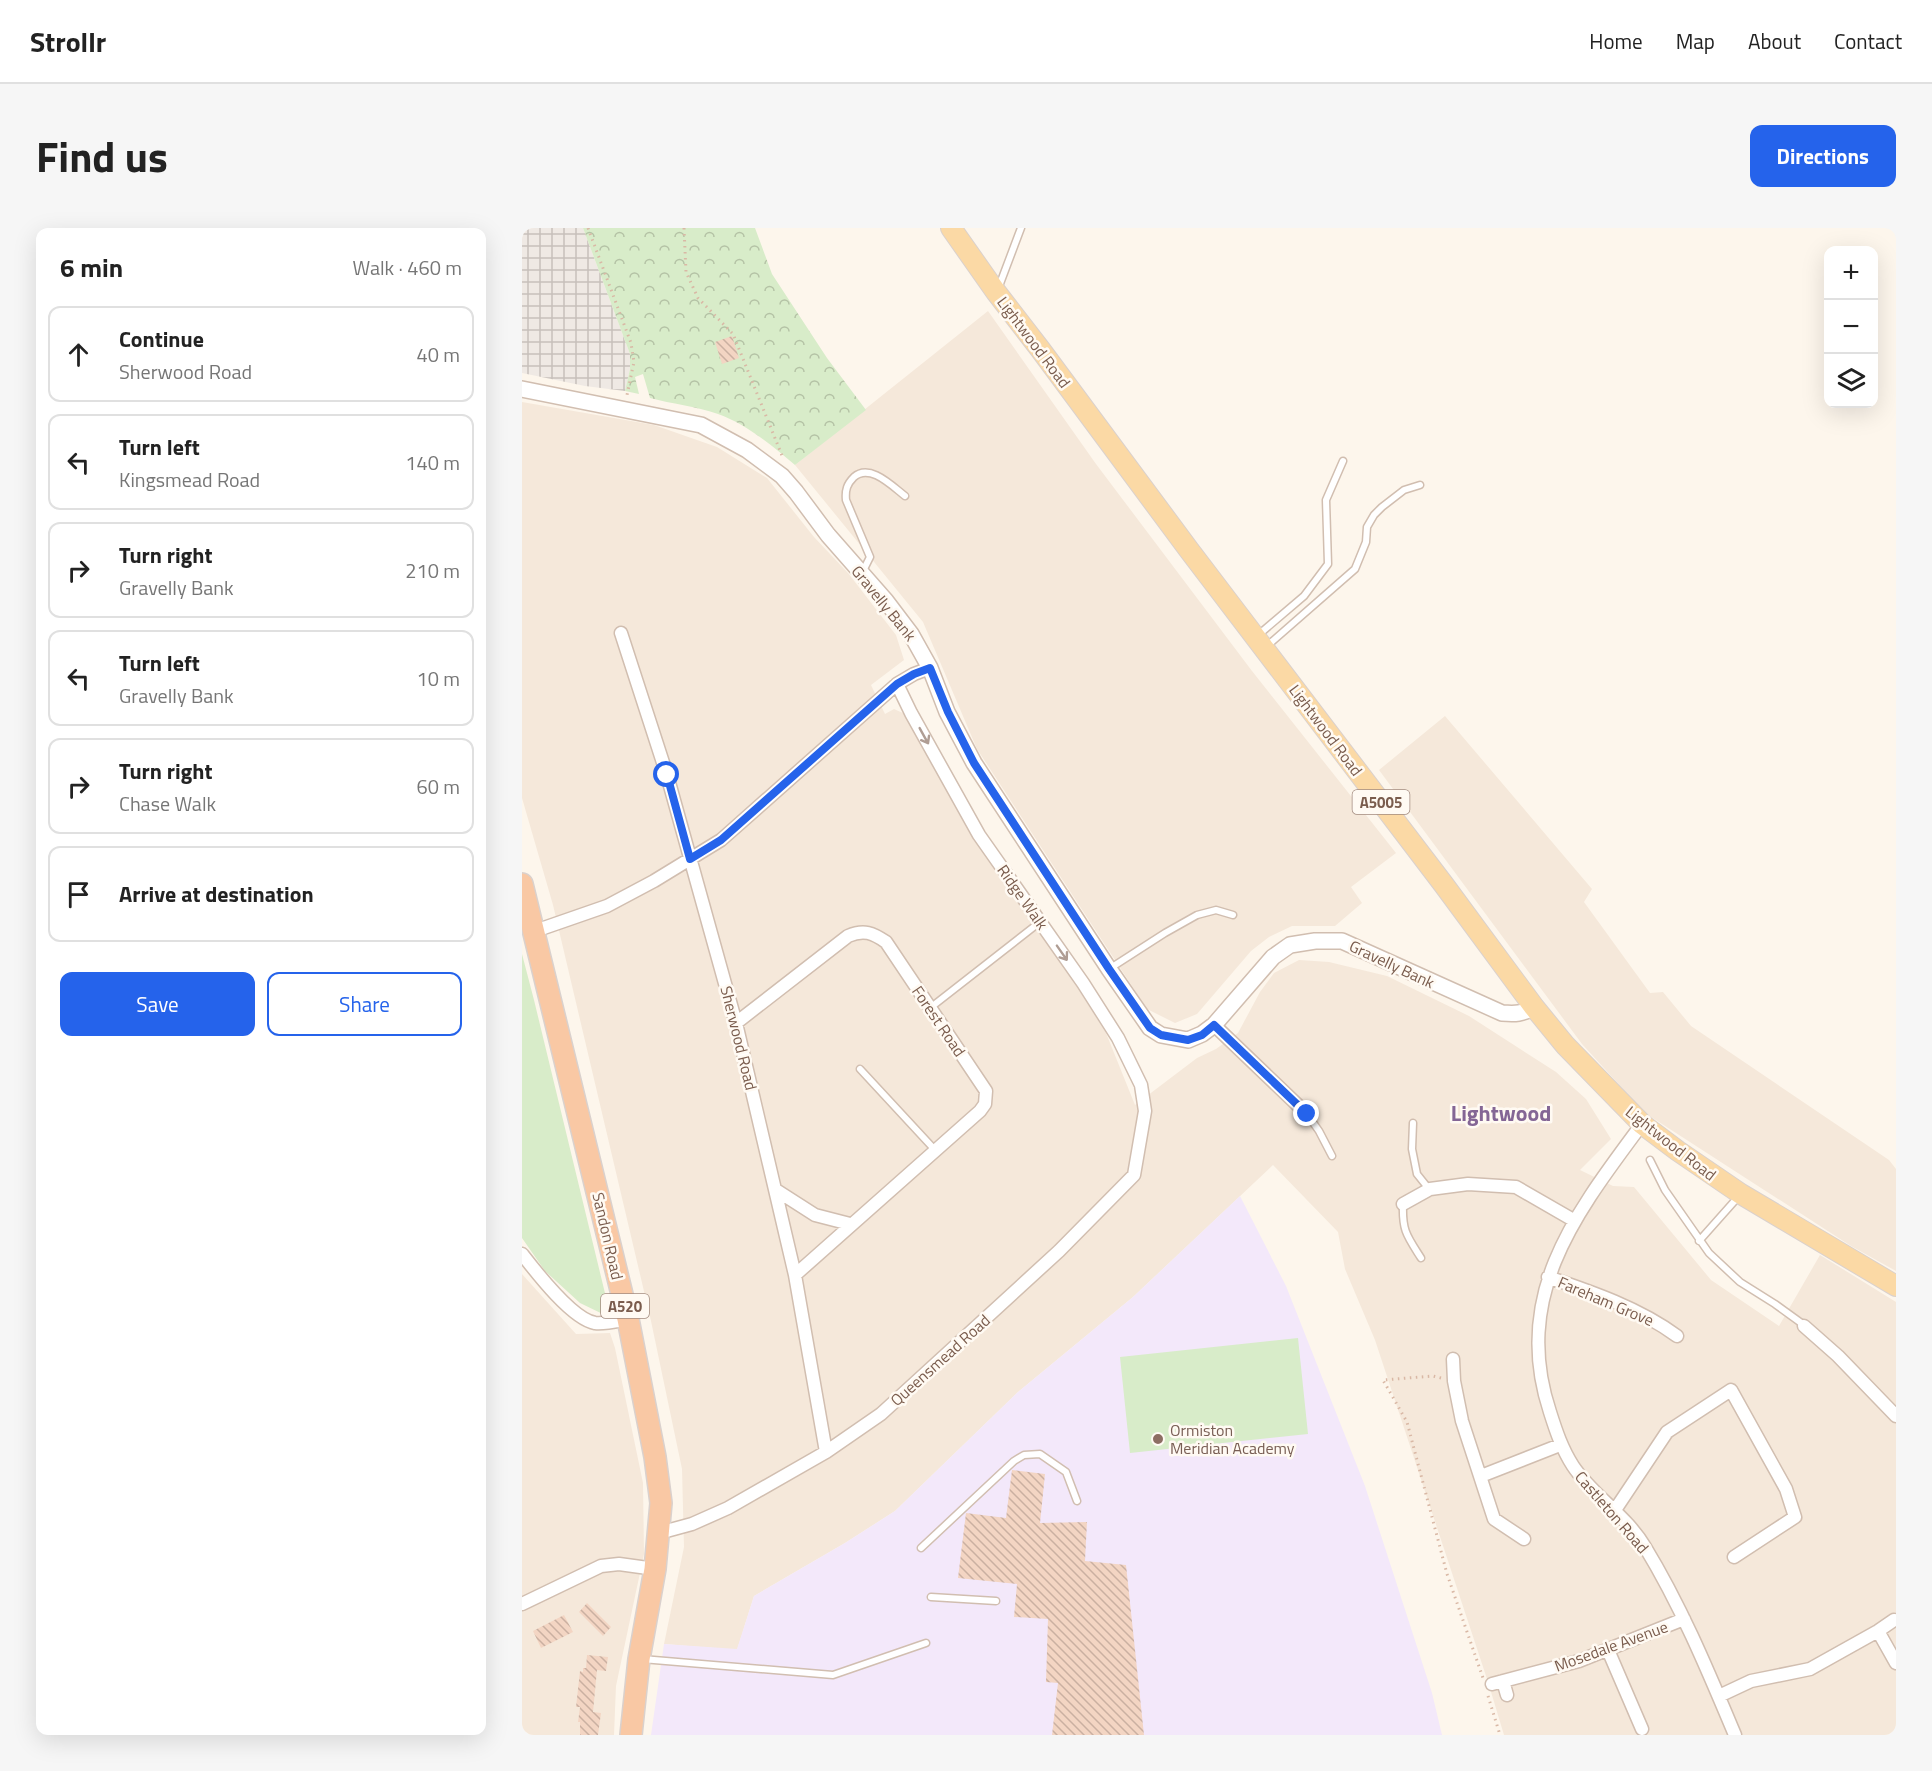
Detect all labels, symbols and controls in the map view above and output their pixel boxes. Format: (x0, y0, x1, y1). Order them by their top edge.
text: Strollr (30, 20, 106, 63)
text: Home (1589, 25, 1643, 57)
text: Map (1676, 25, 1715, 57)
text: About (1748, 25, 1801, 57)
text: Contact (1834, 25, 1902, 57)
text: Find us (36, 124, 168, 188)
button: Directions (1750, 125, 1896, 187)
map controls (1824, 246, 1878, 408)
button: + (1824, 246, 1878, 300)
text: 6 min (60, 248, 123, 287)
text: Walk · 460 m (353, 252, 462, 283)
street label: Lightwood Road (992, 291, 1076, 393)
button: − (1824, 300, 1878, 354)
text: Continue (119, 322, 204, 356)
icon: ahead (62, 338, 95, 371)
text: 40 m (416, 339, 460, 370)
button: layers (1824, 354, 1878, 408)
text: Sherwood Road (119, 356, 252, 387)
text: Turn left (119, 430, 200, 464)
icon: left (62, 446, 95, 479)
text: 140 m (405, 447, 460, 478)
text: Kingsmead Road (119, 464, 260, 495)
text: Turn right (119, 538, 213, 572)
icon: right (62, 554, 95, 587)
text: 210 m (405, 555, 460, 586)
street label: Gravelly Bank (846, 560, 922, 646)
text: Gravelly Bank (119, 572, 234, 603)
text: Turn left (119, 646, 200, 680)
icon: left (62, 662, 95, 695)
text: 10 m (416, 663, 460, 694)
street label: Lightwood Road (1284, 679, 1368, 781)
text: Gravelly Bank (119, 680, 234, 711)
one-way arrow (918, 727, 930, 744)
text: Turn right (119, 754, 213, 788)
route start (653, 761, 679, 787)
icon: right (62, 770, 95, 803)
text: 60 m (416, 771, 460, 802)
text: Chase Walk (119, 788, 216, 819)
road number: A5005 (1352, 790, 1410, 814)
street label: Ridge Walk (992, 859, 1055, 935)
text: Arrive at destination (119, 877, 314, 911)
icon: arrive (62, 878, 95, 911)
street label: Gravelly Bank (1345, 934, 1439, 994)
one-way arrow (1056, 944, 1068, 961)
button: Save (60, 972, 255, 1036)
button: Share (267, 972, 462, 1036)
street label: Forest Road (906, 981, 972, 1061)
street label: Sherwood Road (714, 983, 764, 1093)
district label: Lightwood (1451, 1096, 1551, 1130)
route end (1293, 1100, 1319, 1126)
street label: Lightwood Road (1621, 1100, 1721, 1186)
street label: Sandon Road (586, 1190, 630, 1282)
street label: Fareham Grove (1554, 1270, 1658, 1332)
road number: A520 (601, 1294, 649, 1318)
street label: Queensmead Road (885, 1308, 995, 1412)
place label: Ormiston Meridian Academy (1170, 1418, 1295, 1460)
marker: Ormiston Meridian Academy (1151, 1432, 1165, 1446)
street label: Castleton Road (1569, 1466, 1655, 1558)
street label: Mosedale Avenue (1551, 1614, 1671, 1678)

